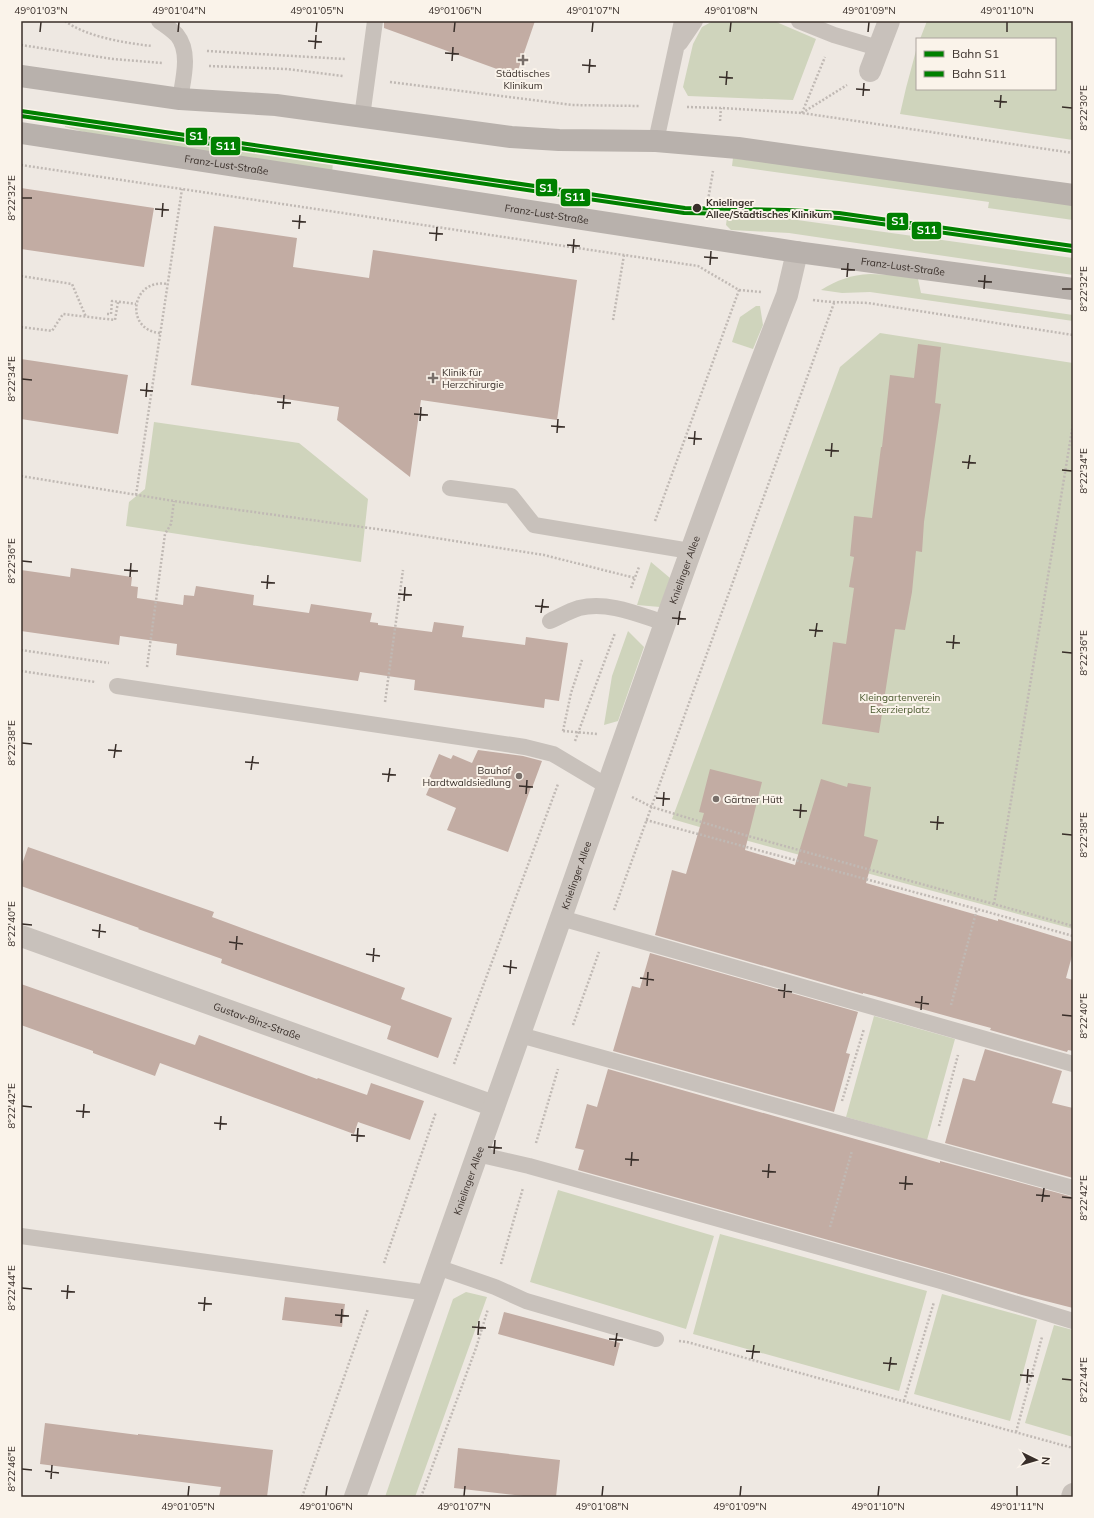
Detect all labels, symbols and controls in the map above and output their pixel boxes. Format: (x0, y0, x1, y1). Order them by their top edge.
text: 49°01'03"N (14, 4, 68, 17)
text: 49°01'04"N (152, 4, 206, 17)
text: 49°01'05"N (290, 4, 344, 17)
text: 49°01'06"N (428, 4, 482, 17)
text: 49°01'07"N (566, 4, 620, 17)
text: 49°01'08"N (704, 4, 758, 17)
text: 49°01'09"N (842, 4, 896, 17)
text: 49°01'10"N (980, 4, 1034, 17)
legend (916, 38, 1056, 90)
text: Bahn S1 (952, 46, 999, 61)
marker: Städtisches Klinikum (517, 54, 529, 66)
text: Bahn S11 (952, 66, 1006, 81)
place label: Städtisches Klinikum (496, 67, 550, 92)
text: 8°22'30"E (1077, 85, 1090, 131)
line badge: S1 (185, 127, 208, 146)
text: S1 (189, 129, 203, 143)
line badge: S11 (210, 136, 241, 156)
text: S11 (216, 139, 237, 153)
street label: Franz-Lust-Straße (184, 152, 269, 177)
text: 8°22'32"E (5, 175, 18, 221)
line badge: S1 (535, 178, 558, 197)
text: S1 (539, 181, 553, 195)
line badge: S11 (560, 188, 591, 207)
text: S11 (565, 190, 586, 204)
place label: Knielinger Allee/Städtisches Klinikum (706, 196, 832, 221)
street label: Franz-Lust-Straße (504, 201, 590, 226)
marker: Knielinger Allee/Städtisches Klinikum (691, 202, 703, 214)
line badge: S1 (886, 212, 909, 231)
text: S1 (891, 214, 905, 228)
line badge: S11 (911, 221, 942, 240)
text: S11 (917, 223, 938, 237)
street label: Franz-Lust-Straße (860, 254, 946, 278)
text: 8°22'32"E (1077, 266, 1090, 312)
text: 8°22'34"E (5, 356, 18, 402)
place label: Klinik für Herzchirurgie (442, 366, 504, 391)
marker: Klinik für Herzchirurgie (427, 372, 439, 384)
text: 8°22'34"E (1077, 448, 1090, 494)
street label: Knielinger Allee (666, 534, 702, 606)
text: 8°22'36"E (5, 538, 18, 584)
text: 8°22'36"E (1077, 630, 1090, 676)
park label: Kleingartenverein Exerzierplatz (860, 691, 941, 716)
text: 8°22'38"E (5, 720, 18, 766)
place label: Bauhof Hardtwaldsiedlung (422, 764, 512, 789)
marker: Bauhof Hardtwaldsiedlung (514, 771, 524, 781)
place label: Gärtner Hütt (724, 793, 783, 806)
marker: Gärtner Hütt (711, 794, 721, 804)
text: 8°22'38"E (1077, 812, 1090, 858)
street label: Knielinger Allee (558, 839, 594, 911)
text: 8°22'40"E (5, 901, 18, 947)
text: 8°22'40"E (1077, 993, 1090, 1039)
street label: Gustav-Binz-Straße (212, 999, 303, 1043)
text: 8°22'42"E (5, 1083, 18, 1129)
street label: Knielinger Allee (450, 1145, 486, 1217)
text: 8°22'42"E (1077, 1175, 1090, 1221)
text: 8°22'44"E (5, 1265, 18, 1311)
text: 8°22'44"E (1077, 1357, 1090, 1403)
north arrow (1016, 1440, 1056, 1480)
text: 8°22'46"E (5, 1446, 18, 1492)
text: N (1039, 1456, 1053, 1466)
text: 49°01'05"N (161, 1500, 215, 1513)
text: 49°01'06"N (299, 1500, 353, 1513)
text: 49°01'07"N (437, 1500, 491, 1513)
text: 49°01'08"N (575, 1500, 629, 1513)
text: 49°01'09"N (713, 1500, 767, 1513)
text: 49°01'10"N (851, 1500, 905, 1513)
text: 49°01'11"N (990, 1500, 1044, 1513)

